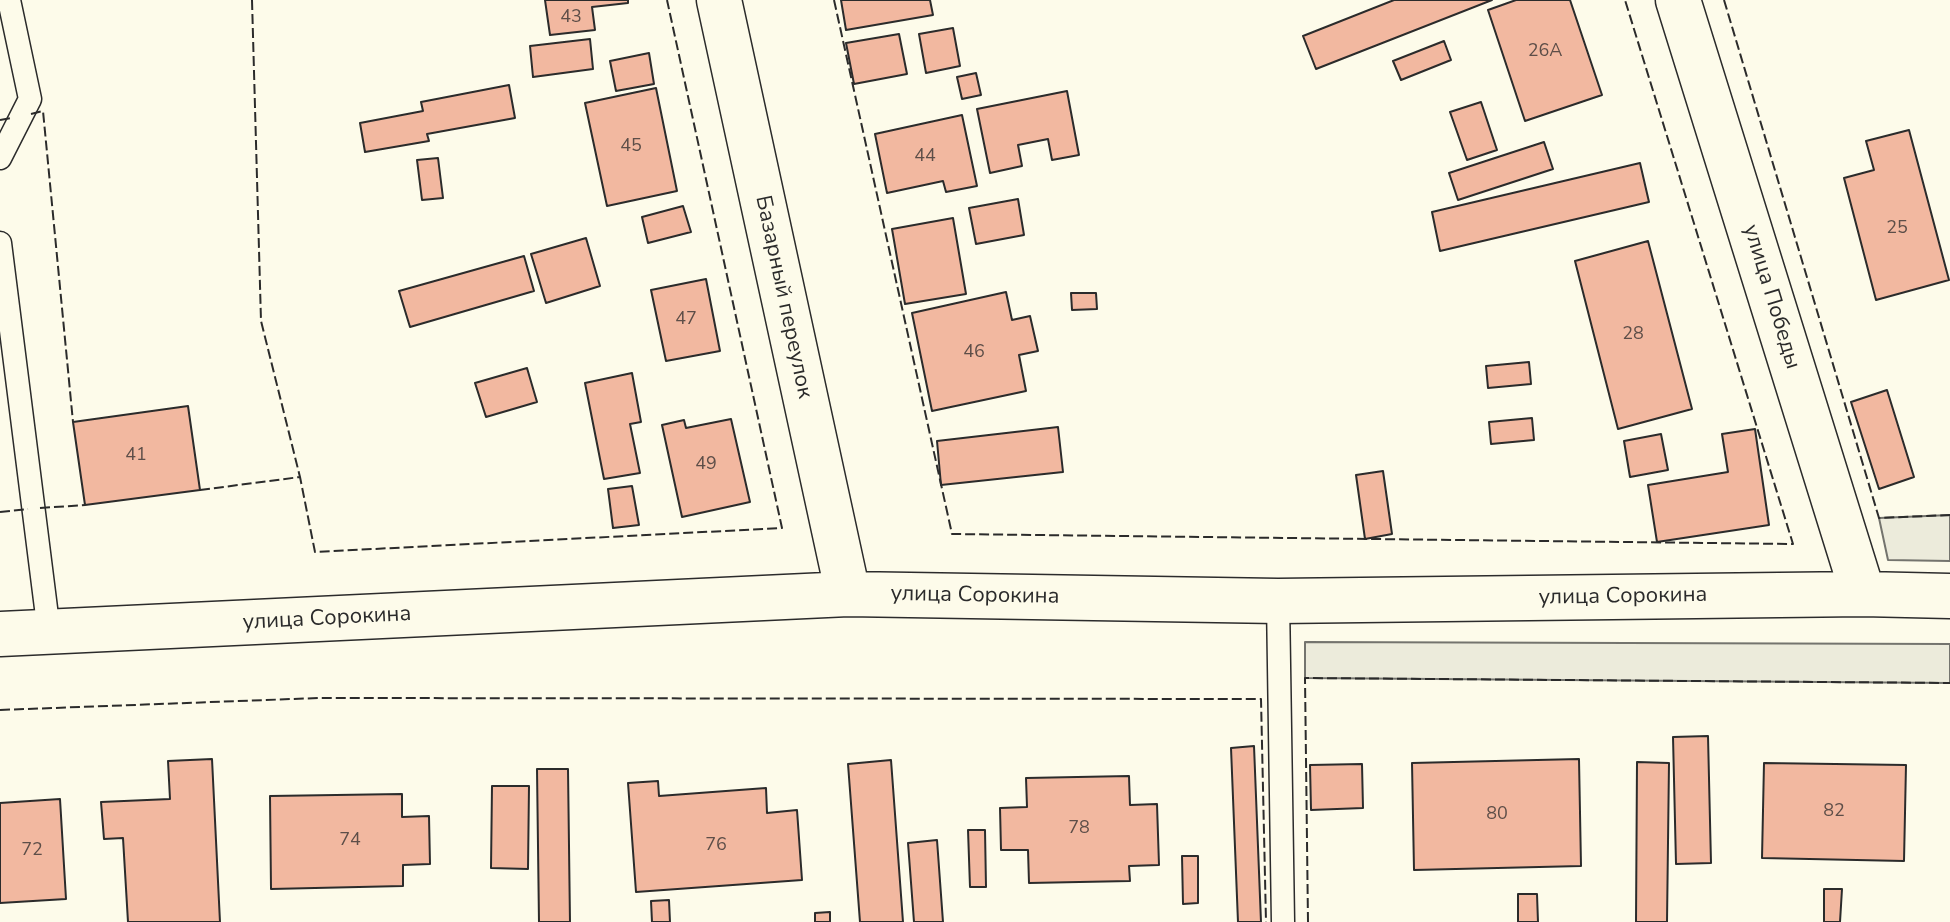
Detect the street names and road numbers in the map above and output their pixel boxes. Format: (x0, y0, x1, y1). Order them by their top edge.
street label: Базарный переулок (749, 193, 817, 401)
street label: улица Победы (1737, 222, 1805, 372)
street label: улица Сорокина (890, 581, 1060, 611)
street label: улица Сорокина (1538, 582, 1708, 612)
street label: улица Сорокина (242, 601, 412, 637)

